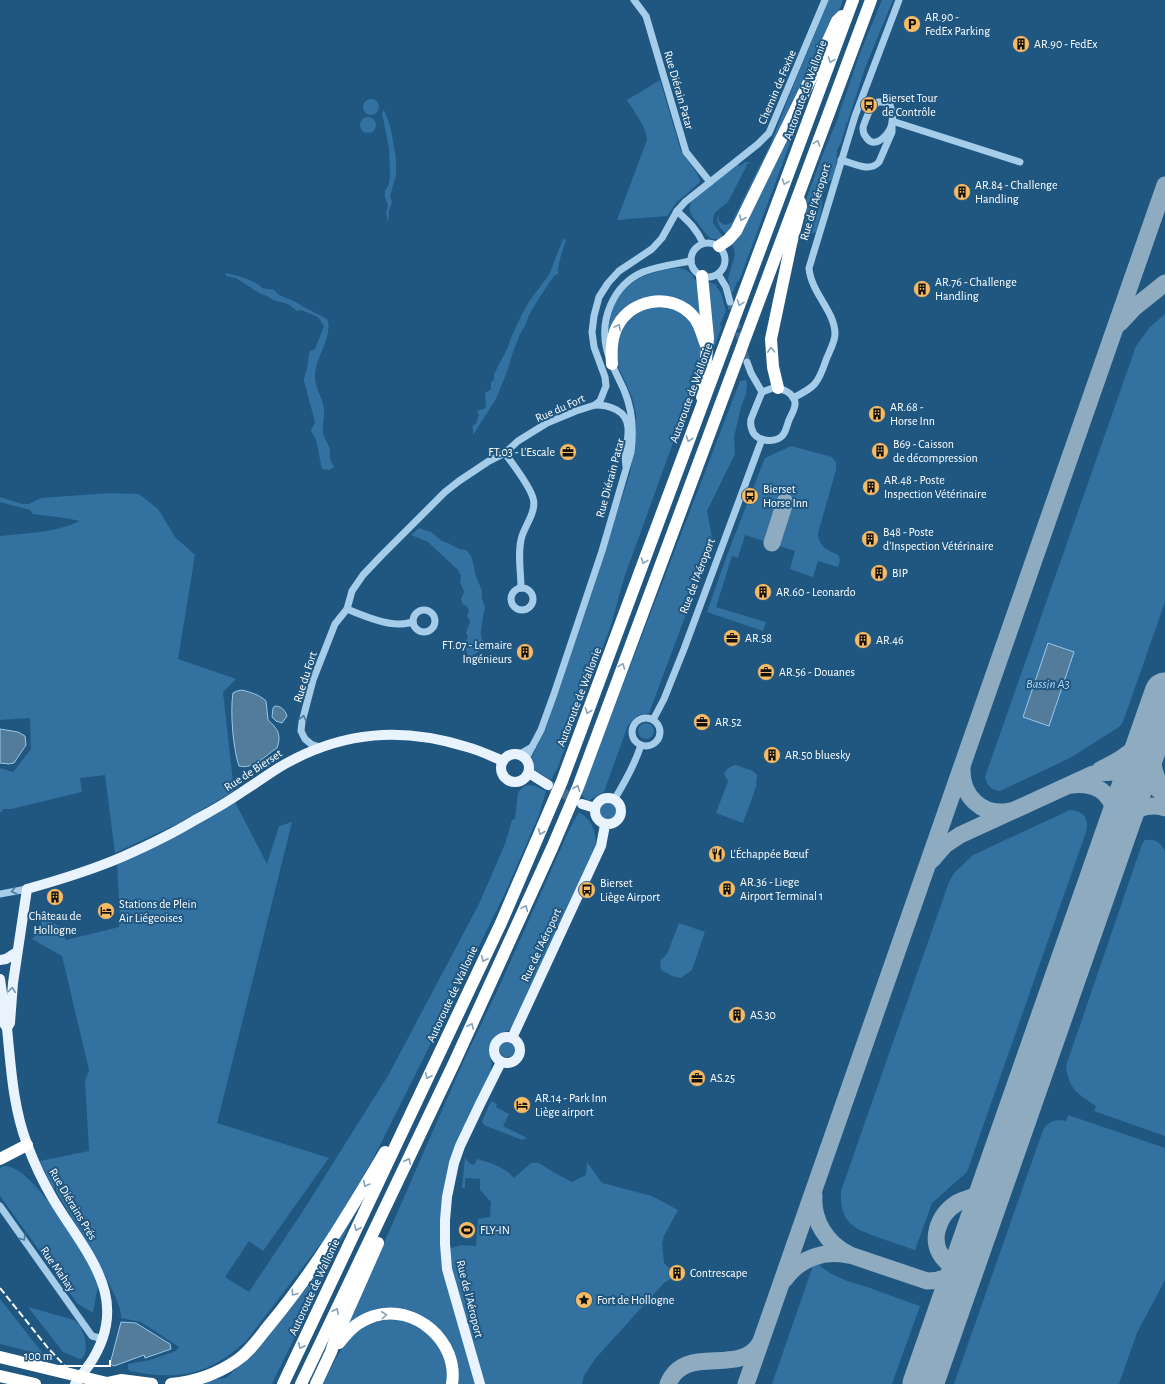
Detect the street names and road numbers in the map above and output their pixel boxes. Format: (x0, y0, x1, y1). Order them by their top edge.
street label: Autoroute de Wallonie (781, 39, 829, 141)
street label: Chemin de Fexhe (756, 48, 798, 126)
street label: Rue Diérain Patar (662, 49, 696, 131)
street label: Rue de l'Aéroport (798, 162, 832, 242)
street label: Autoroute de Wallonie (667, 342, 715, 444)
street label: Rue du Fort (534, 392, 587, 424)
street label: Rue Diérain Patar (594, 437, 626, 519)
street label: Rue de l'Aéroport (677, 537, 717, 615)
street label: Autoroute de Wallonie (555, 646, 603, 748)
street label: Rue du Fort (291, 650, 319, 704)
street label: Rue de Bierset (222, 747, 284, 793)
street label: Rue de l'Aéroport (519, 906, 563, 984)
street label: Autoroute de Wallonie (424, 944, 480, 1044)
street label: Rue Diérains Prés (47, 1166, 99, 1242)
street label: Autoroute de Wallonie (286, 1237, 342, 1337)
street label: Rue Mahay (37, 1244, 78, 1294)
street label: Rue de l'Aéroport (455, 1259, 485, 1339)

